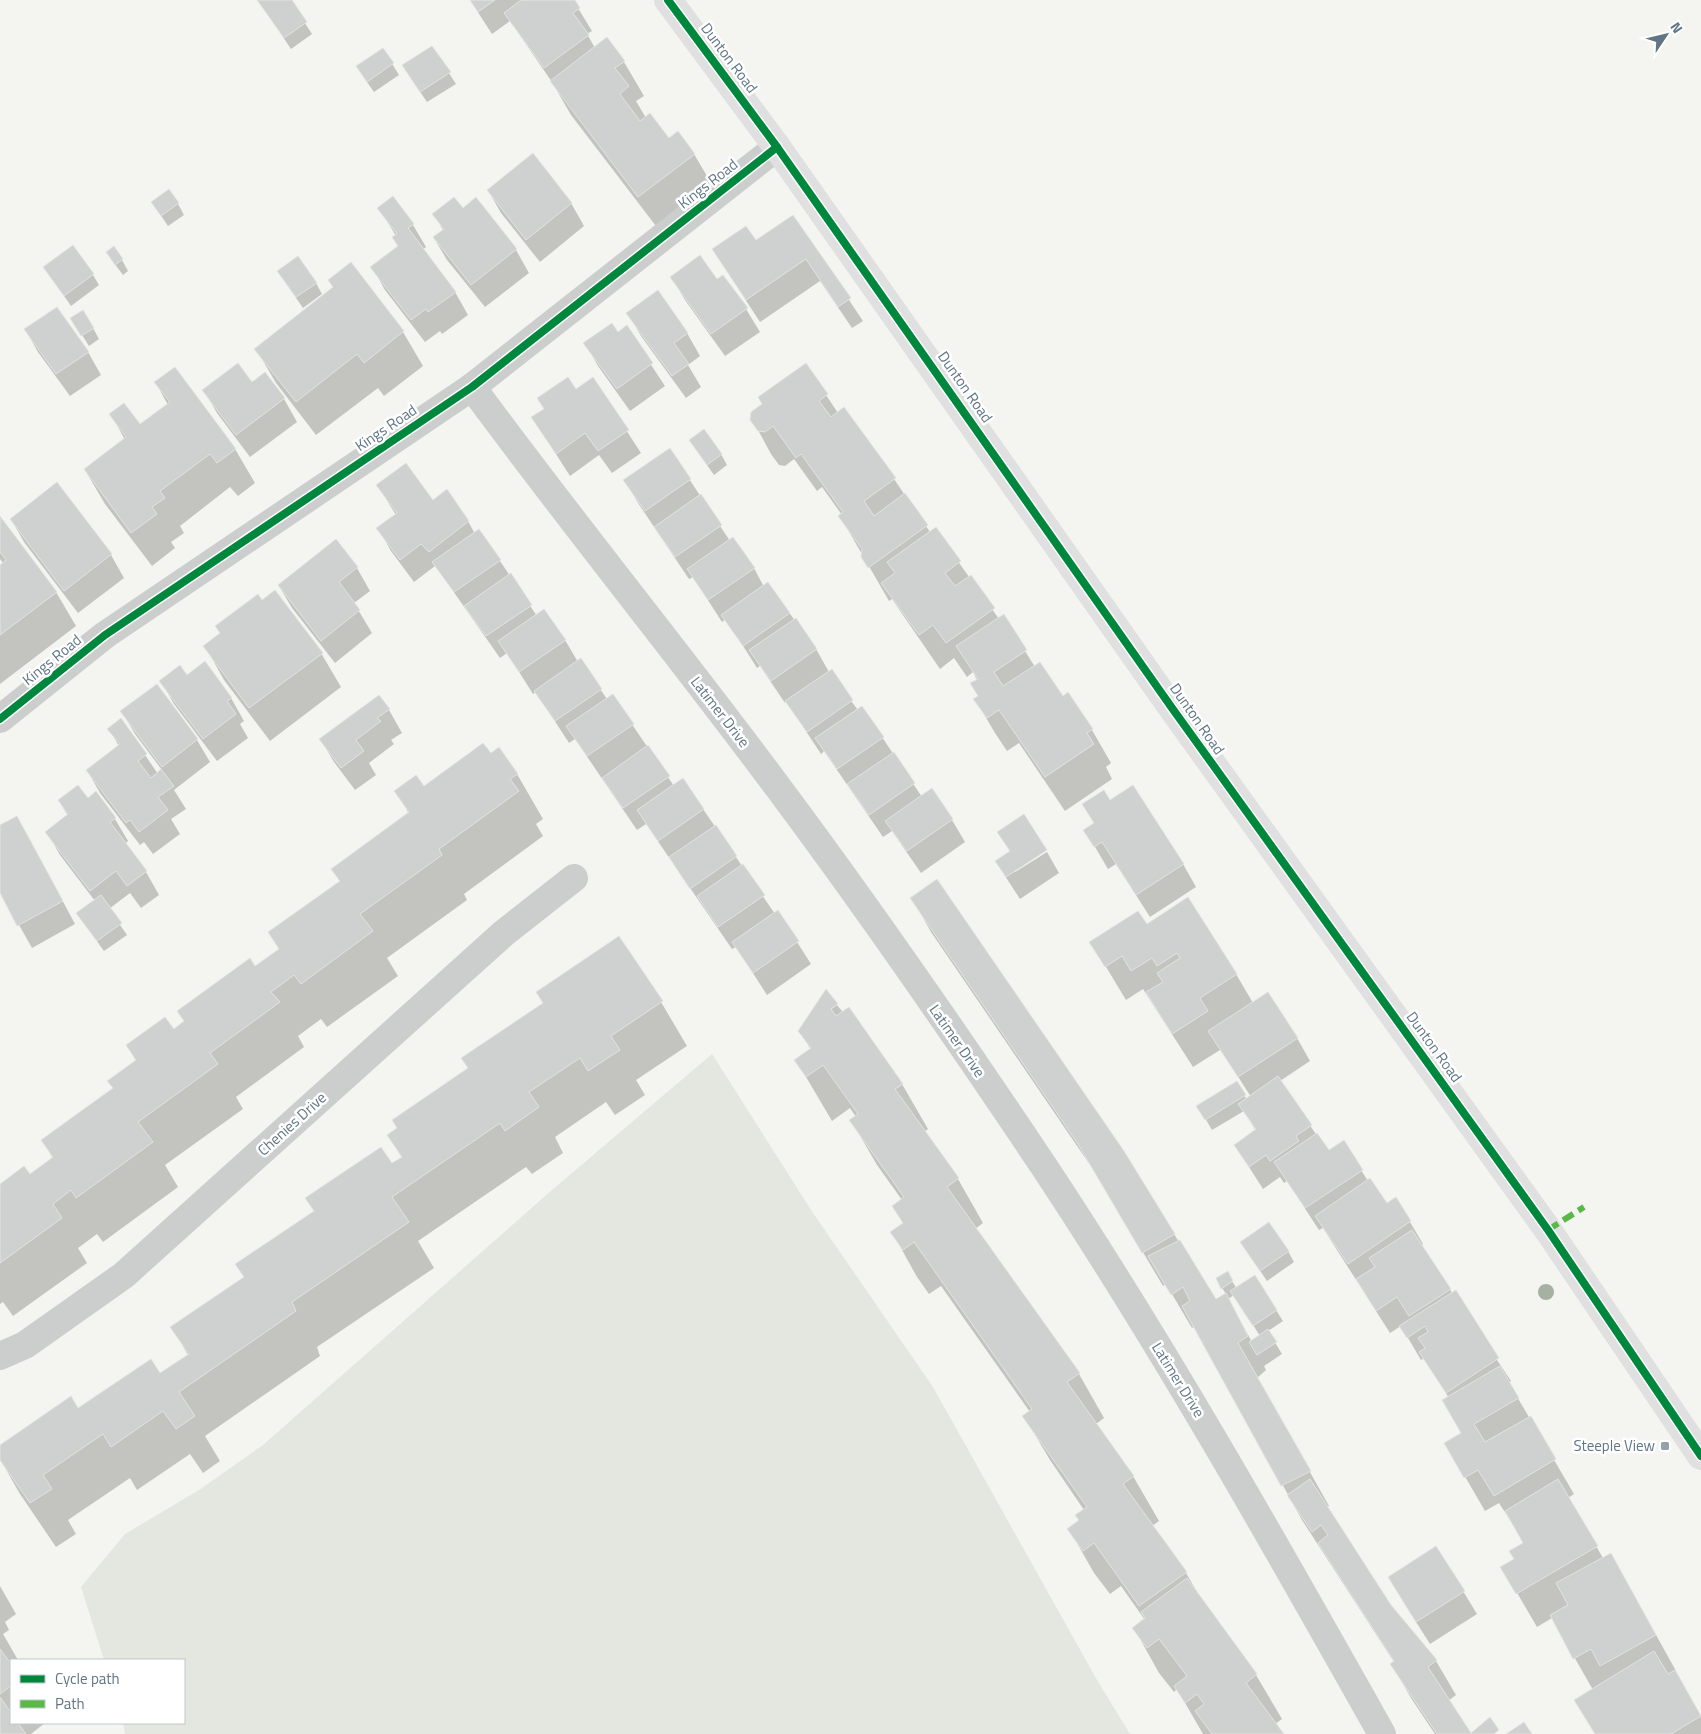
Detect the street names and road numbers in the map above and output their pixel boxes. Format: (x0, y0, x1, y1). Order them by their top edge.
street label: Dunton Road (695, 18, 763, 98)
street label: Kings Road (673, 153, 742, 214)
street label: Dunton Road (932, 346, 999, 427)
street label: Kings Road (350, 398, 421, 457)
street label: Kings Road (17, 629, 86, 691)
street label: Latimer Drive (685, 671, 756, 752)
street label: Dunton Road (1164, 678, 1231, 759)
street label: Latimer Drive (924, 999, 991, 1082)
street label: Dunton Road (1401, 1007, 1468, 1087)
street label: Chenies Drive (252, 1086, 331, 1161)
street label: Latimer Drive (1146, 1338, 1211, 1422)

